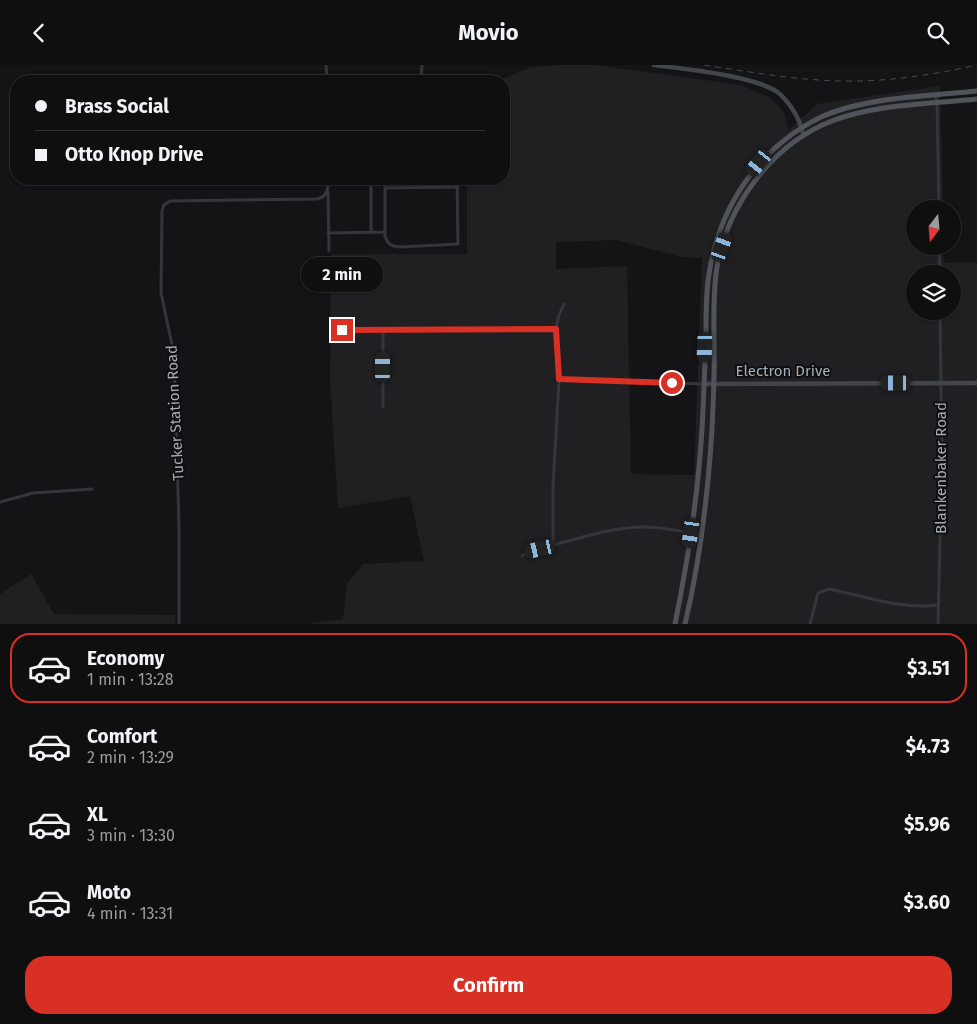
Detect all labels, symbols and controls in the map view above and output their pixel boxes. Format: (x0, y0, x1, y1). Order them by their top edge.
icon: back (25, 19, 53, 47)
text: Movio (458, 19, 519, 46)
icon: search (924, 19, 952, 47)
text: Brass Social (65, 95, 169, 118)
text: Otto Knop Drive (65, 143, 203, 166)
car (743, 147, 774, 179)
north arrow (906, 200, 961, 255)
map controls (906, 200, 961, 320)
car (709, 230, 734, 264)
callout: 2 min (301, 257, 383, 293)
text: 2 min (322, 265, 362, 284)
button: layers (906, 265, 961, 320)
route end (331, 319, 353, 341)
car (696, 332, 713, 362)
street label: Tucker Station Road (162, 345, 188, 481)
car (375, 352, 390, 382)
street label: Electron Drive (735, 362, 831, 380)
route start (661, 372, 683, 394)
car (881, 376, 911, 391)
street label: Blankenbaker Road (932, 402, 950, 534)
car (681, 517, 700, 549)
car (523, 538, 556, 560)
icon: car (27, 646, 72, 691)
text: Economy (87, 647, 164, 670)
text: $3.51 (907, 657, 950, 680)
text: 1 min · 13:28 (87, 670, 174, 689)
icon: car (27, 724, 72, 769)
text: Comfort (87, 725, 157, 748)
text: $4.73 (906, 735, 950, 758)
text: 2 min · 13:29 (87, 748, 174, 767)
icon: car (27, 802, 72, 847)
text: XL (87, 803, 108, 826)
text: $5.96 (904, 813, 950, 836)
text: 3 min · 13:30 (87, 826, 175, 845)
icon: car (27, 880, 72, 925)
text: Moto (87, 881, 131, 904)
text: $3.60 (903, 891, 950, 914)
text: 4 min · 13:31 (87, 904, 173, 923)
button: Confirm (25, 956, 952, 1014)

